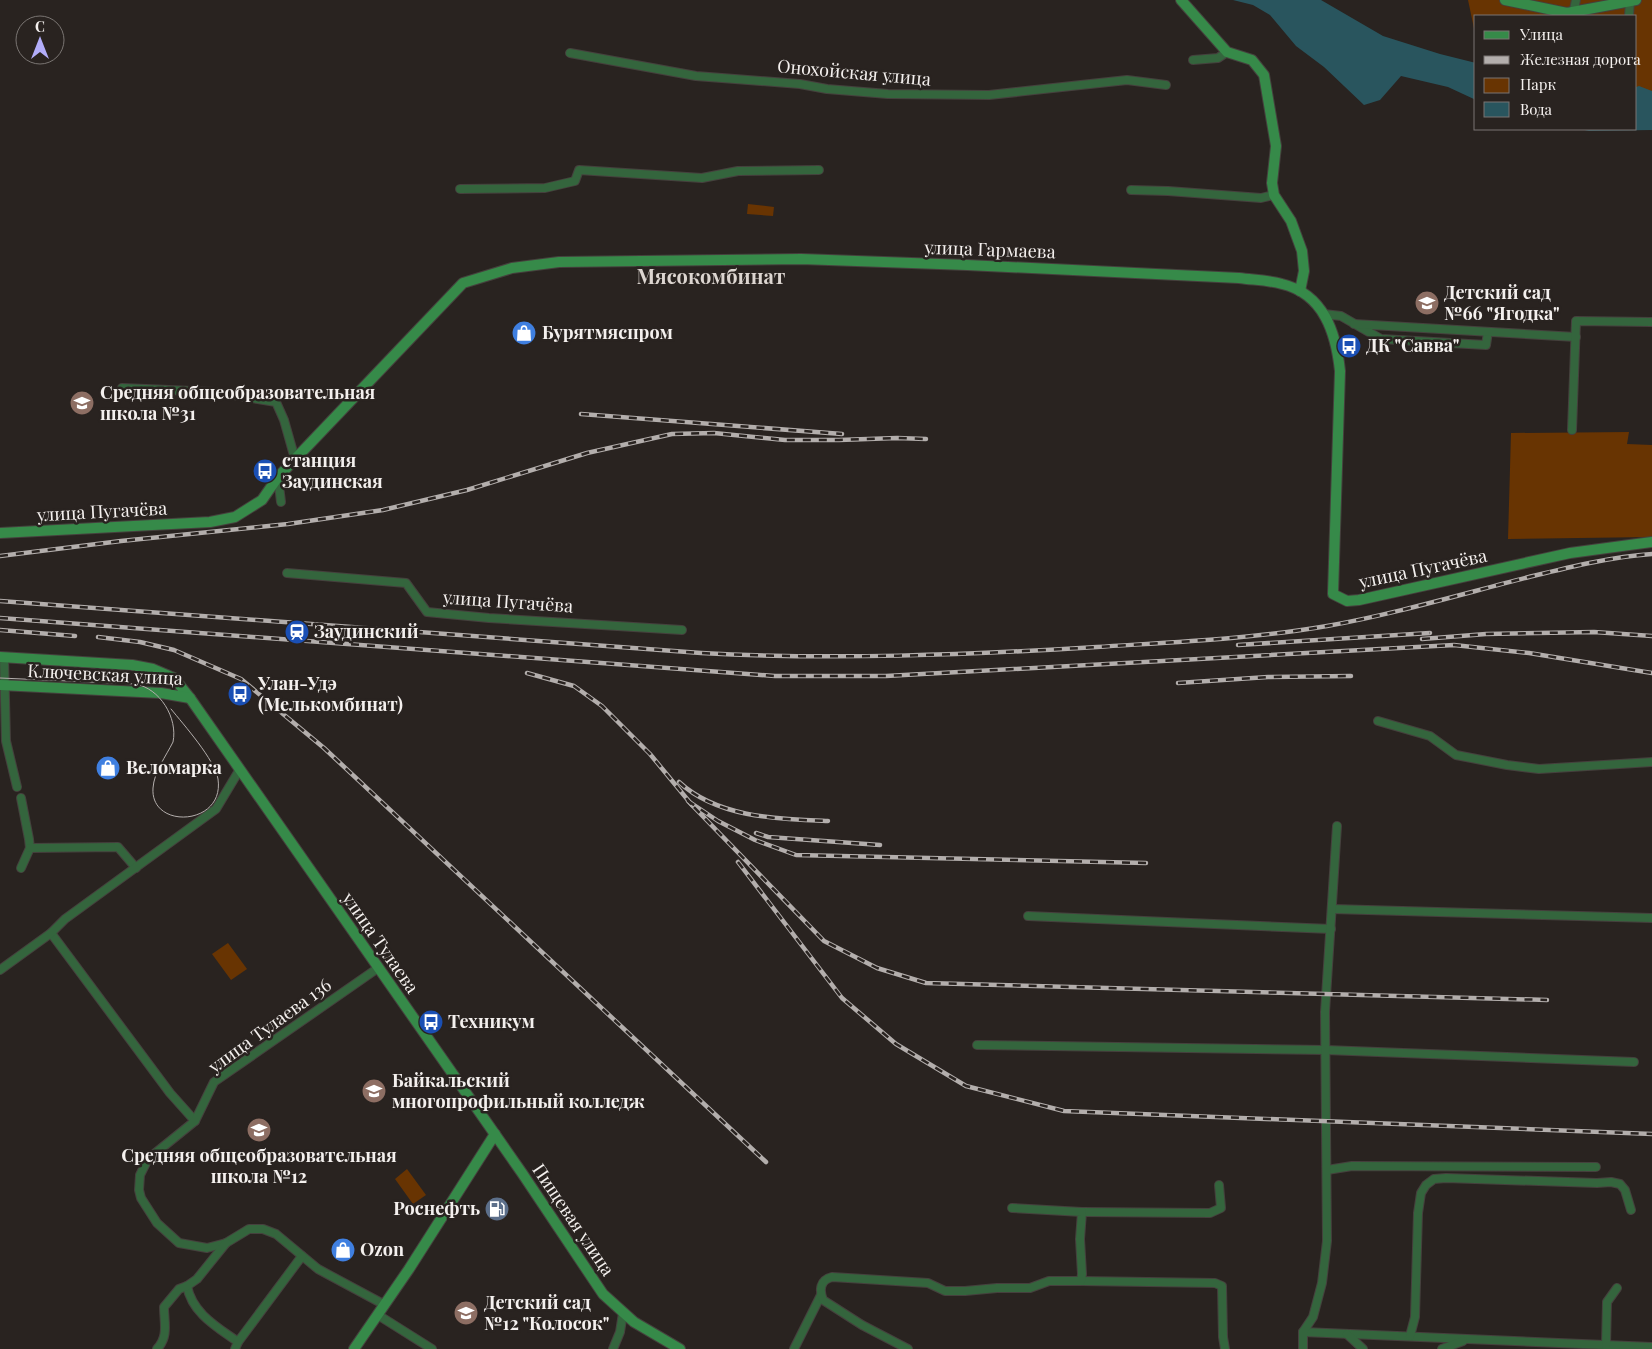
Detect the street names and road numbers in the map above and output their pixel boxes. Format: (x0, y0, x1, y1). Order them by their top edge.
street label: Онохойская улица (776, 53, 932, 91)
street label: улица Гармаева (923, 235, 1056, 263)
street label: улица Пугачёва (35, 496, 168, 526)
street label: улица Пугачёва (1356, 543, 1489, 594)
street label: улица Пугачёва (441, 584, 574, 618)
street label: Ключевская улица (27, 658, 183, 690)
street label: улица Тулаева (336, 886, 425, 998)
street label: улица Тулаева 136 (202, 972, 336, 1079)
street label: Пищевая улица (527, 1159, 620, 1280)

